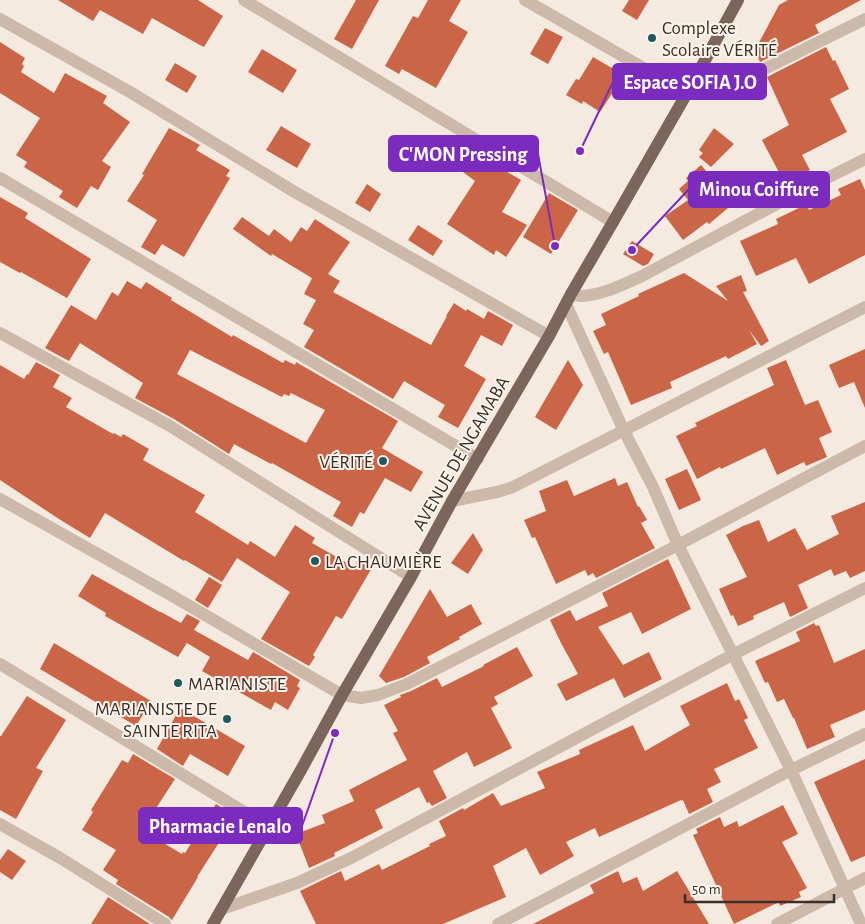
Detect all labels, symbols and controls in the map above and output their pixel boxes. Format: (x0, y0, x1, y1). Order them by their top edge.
place label: Complexe Scolaire VÉRITÉ (662, 19, 777, 60)
marker: Complexe Scolaire VÉRITÉ (646, 32, 658, 44)
callout: Espace SOFIA J.O (613, 64, 766, 99)
text: Espace SOFIA J.O (623, 73, 757, 93)
callout: C'MON Pressing (389, 136, 538, 171)
text: C'MON Pressing (399, 145, 528, 165)
callout: Minou Coiffure (689, 172, 829, 207)
text: Minou Coiffure (699, 180, 819, 200)
street label: AVENUE DE NGAMABA (409, 373, 513, 534)
place label: VÉRITÉ (319, 451, 373, 472)
marker: VÉRITÉ (377, 455, 389, 467)
place label: LA CHAUMIÈRE (325, 551, 441, 572)
marker: LA CHAUMIÈRE (309, 555, 321, 567)
place label: MARIANISTE (188, 675, 286, 694)
marker: MARIANISTE (172, 677, 184, 689)
place label: MARIANISTE DE SAINTE RITA (95, 700, 217, 741)
marker: MARIANISTE DE SAINTE RITA (221, 713, 233, 725)
callout: Pharmacie Lenalo (139, 808, 302, 843)
text: Pharmacie Lenalo (149, 817, 291, 837)
scale bar (685, 872, 834, 904)
text: 50 m (692, 882, 721, 897)

